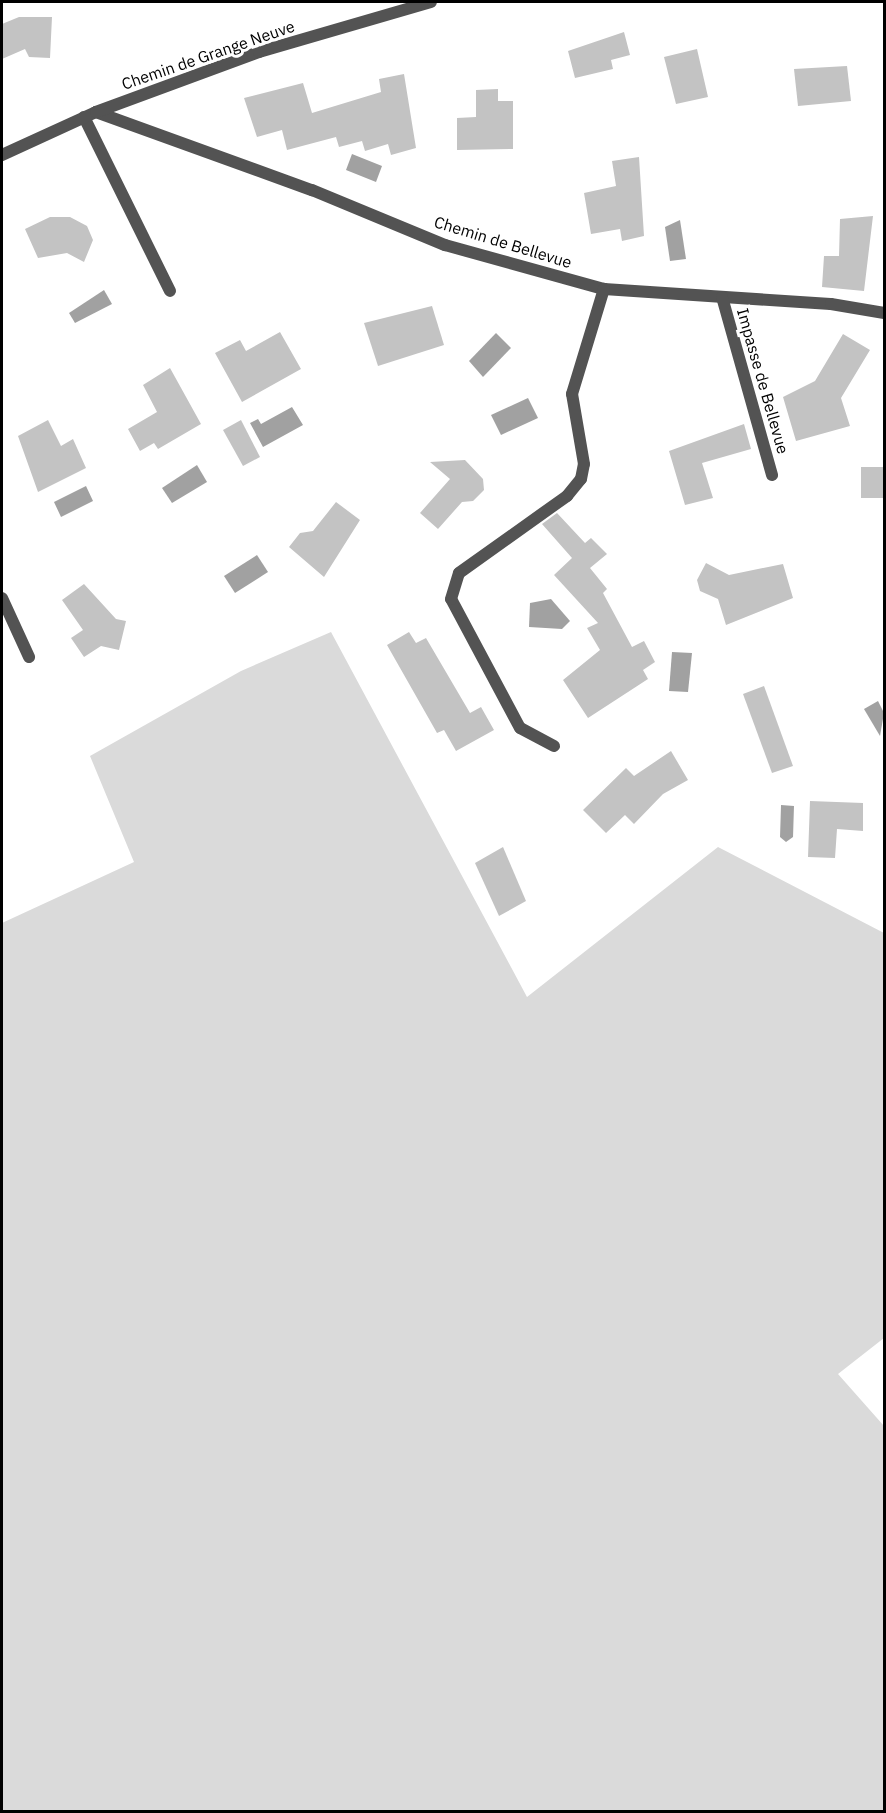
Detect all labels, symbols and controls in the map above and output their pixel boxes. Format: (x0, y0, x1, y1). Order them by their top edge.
street label: Chemin de Grange Neuve (119, 16, 297, 94)
street label: Chemin de Bellevue (432, 212, 574, 272)
street label: Impasse de Bellevue (733, 306, 793, 456)

